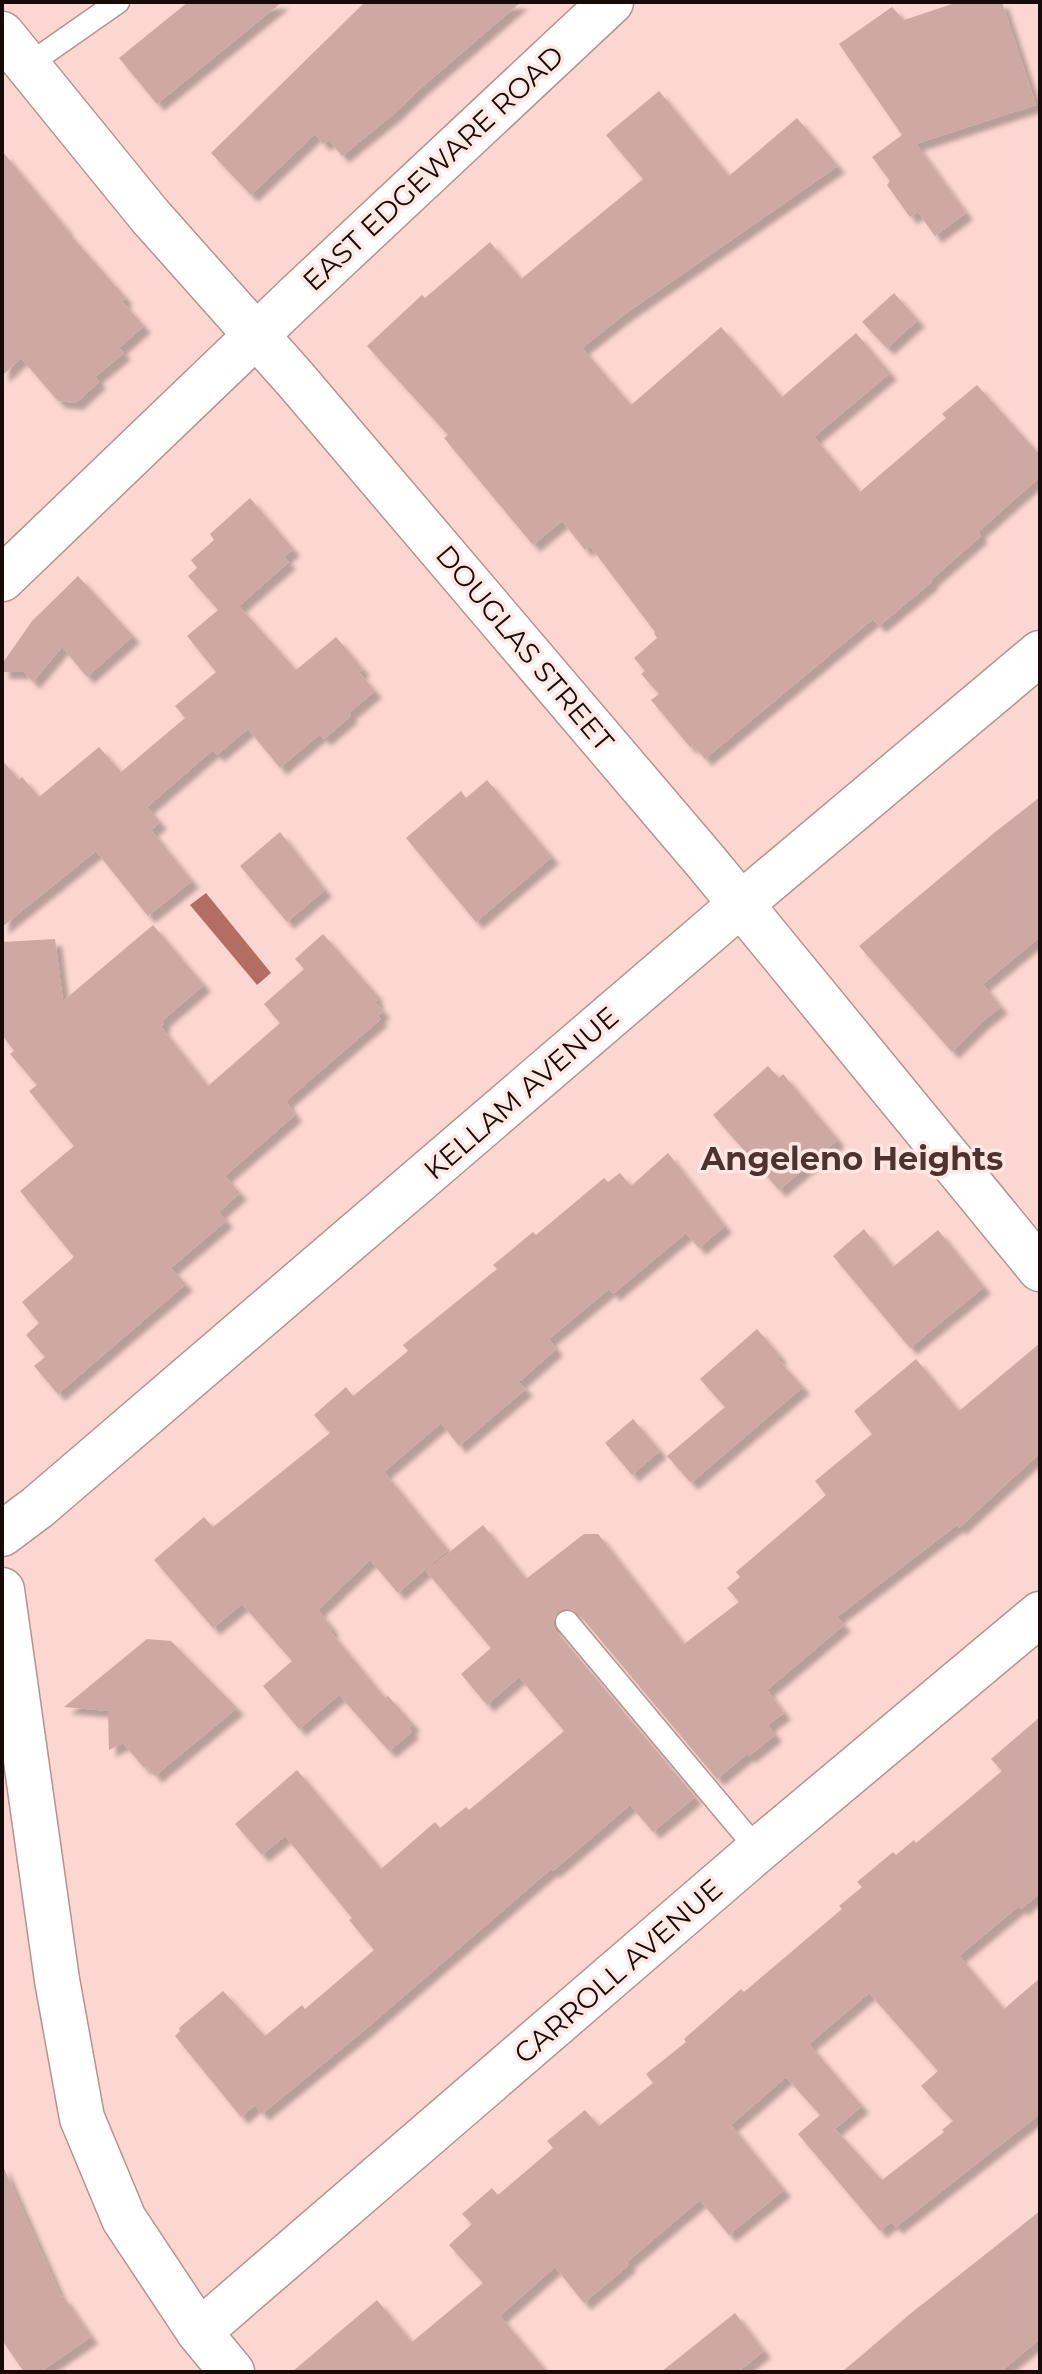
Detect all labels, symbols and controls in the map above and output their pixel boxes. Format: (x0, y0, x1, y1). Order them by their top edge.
street label: EAST EDGEWARE ROAD (296, 38, 570, 298)
street label: DOUGLAS STREET (429, 538, 621, 758)
street label: KELLAM AVENUE (417, 999, 625, 1187)
district label: Angeleno Heights (700, 1139, 1003, 1178)
street label: CARROLL AVENUE (507, 1871, 729, 2071)

